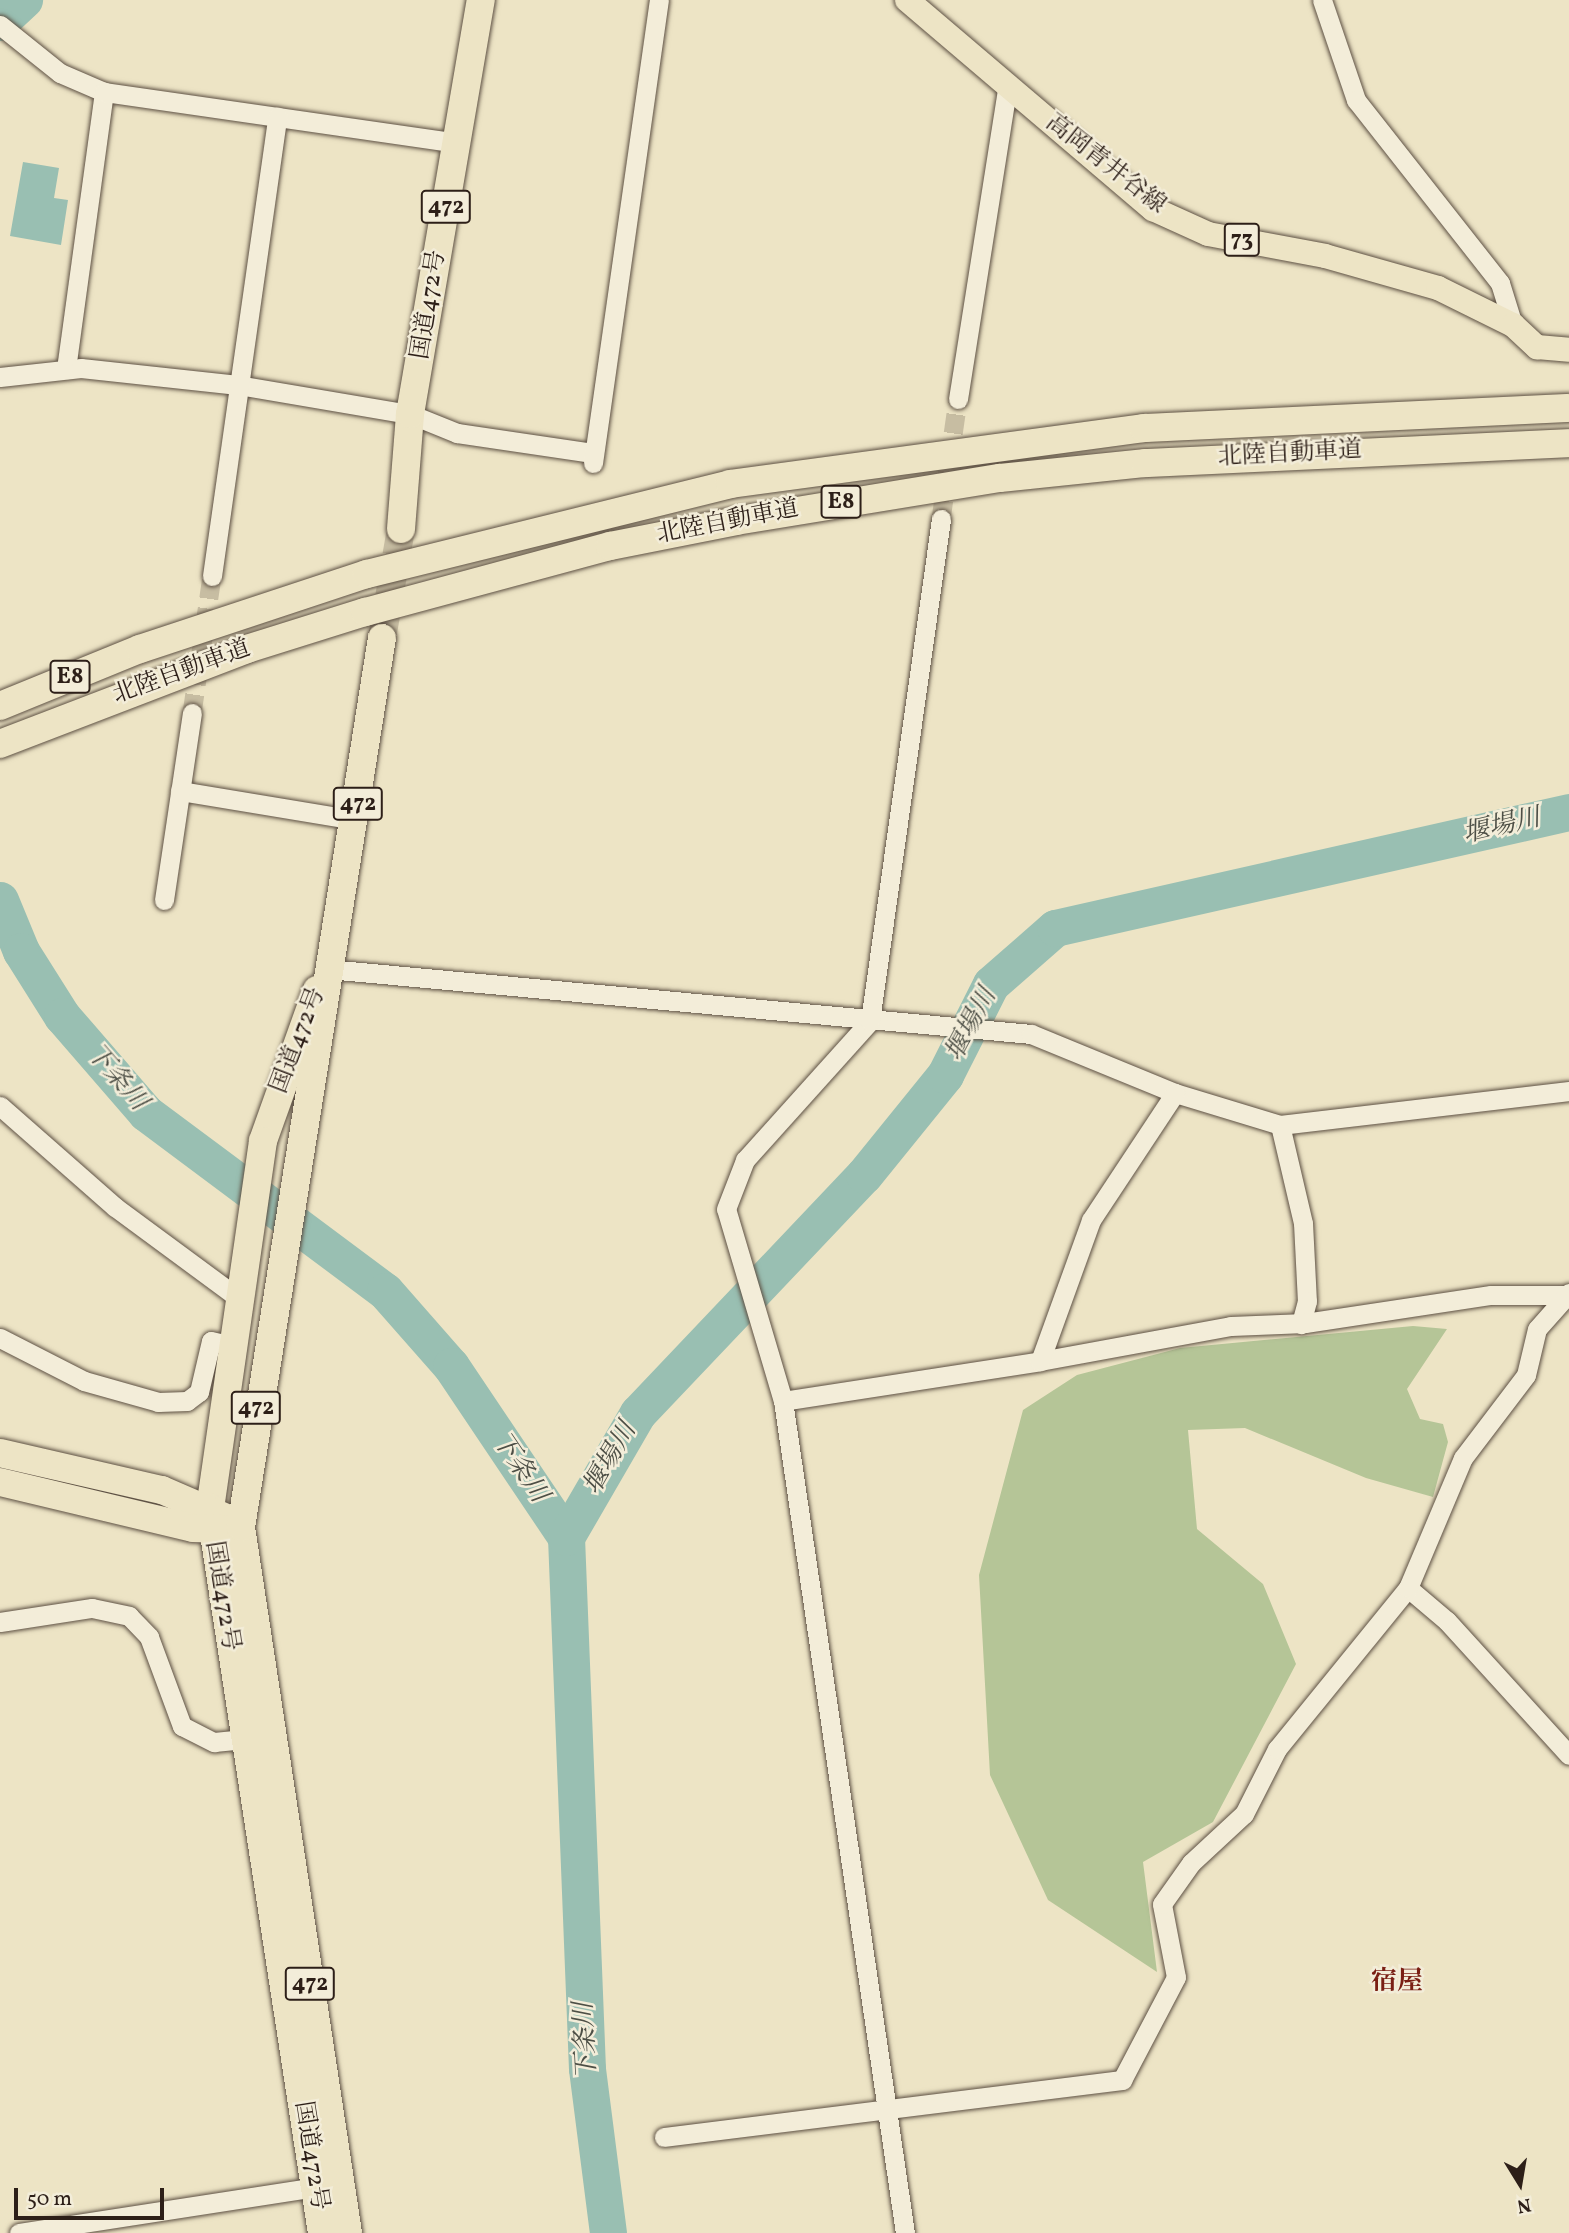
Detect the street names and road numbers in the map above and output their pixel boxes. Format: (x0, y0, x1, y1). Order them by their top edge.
street label: 高岡青井谷線 (1039, 109, 1171, 221)
road number: 472 (420, 188, 472, 227)
road number: 73 (1223, 220, 1261, 260)
street label: 国道472号 (407, 248, 453, 362)
street label: 北陸自動車道 (1217, 437, 1363, 473)
road number: E8 (820, 482, 862, 522)
street label: 北陸自動車道 (655, 495, 801, 551)
street label: 北陸自動車道 (109, 635, 255, 711)
road number: E8 (49, 657, 91, 696)
road number: 472 (332, 784, 384, 824)
street label: 国道472号 (266, 984, 332, 1098)
road number: 472 (230, 1388, 282, 1428)
street label: 国道472号 (198, 1539, 244, 1653)
road number: 472 (284, 1965, 336, 2004)
street label: 国道472号 (287, 2099, 333, 2213)

